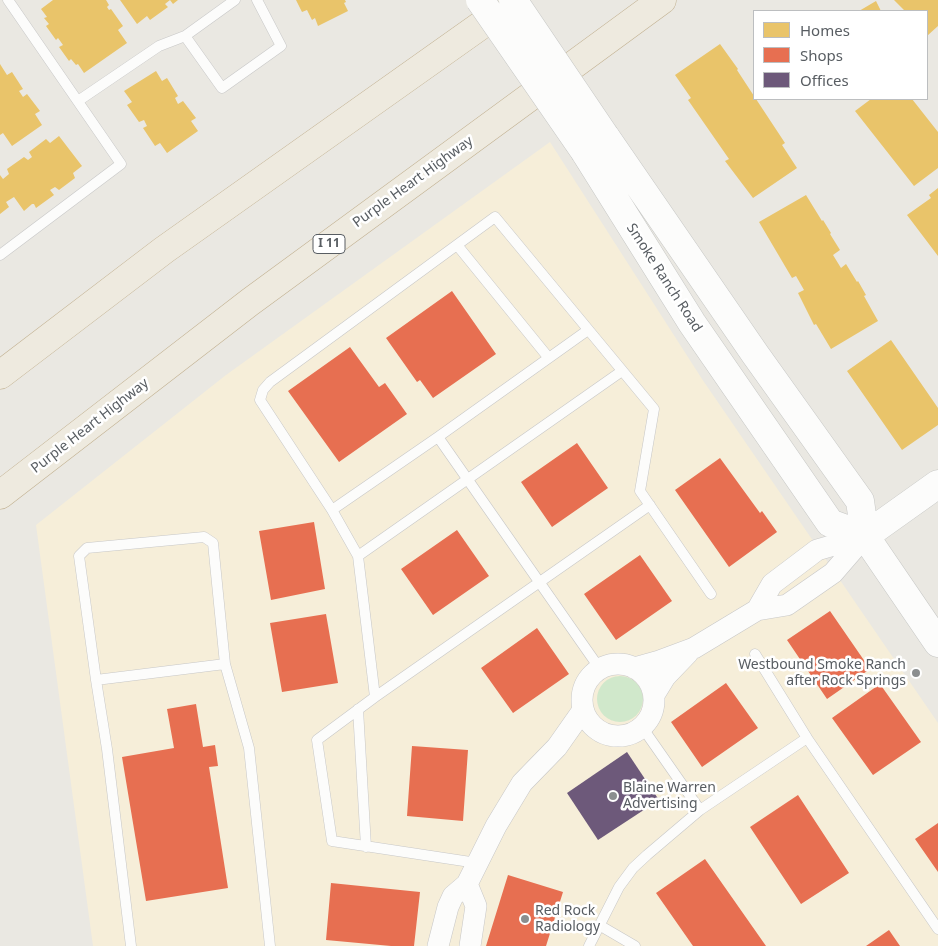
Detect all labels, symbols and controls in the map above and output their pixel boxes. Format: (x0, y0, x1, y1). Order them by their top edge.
legend (753, 10, 928, 100)
text: Homes (800, 20, 850, 40)
text: Shops (800, 45, 843, 65)
text: Offices (800, 70, 849, 90)
street label: Purple Heart Highway (350, 133, 476, 231)
street label: Smoke Ranch Road (623, 221, 705, 335)
road number: I 11 (313, 234, 345, 253)
street label: Purple Heart Highway (28, 375, 152, 477)
place label: Westbound Smoke Ranch after Rock Springs (738, 657, 906, 690)
marker: Westbound Smoke Ranch after Rock Springs (910, 667, 922, 679)
place label: Blaine Warren Advertising (623, 780, 716, 812)
marker: Blaine Warren Advertising (607, 790, 619, 802)
place label: Red Rock Radiology (535, 903, 600, 936)
marker: Red Rock Radiology (519, 913, 531, 925)

